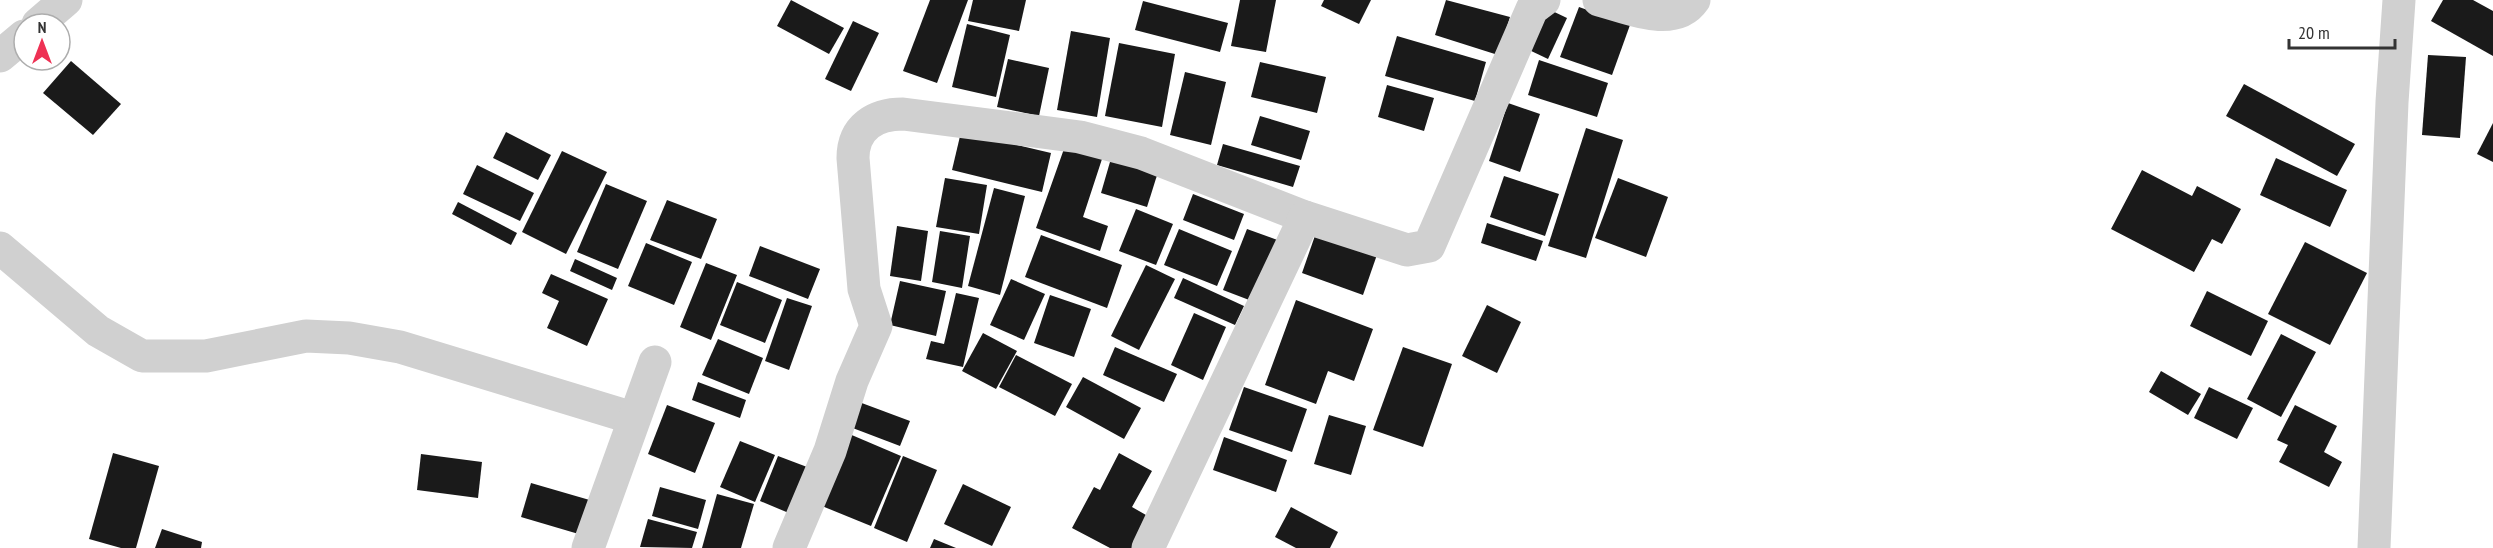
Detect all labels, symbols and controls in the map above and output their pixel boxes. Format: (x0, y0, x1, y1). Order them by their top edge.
north arrow (12, 12, 72, 72)
scale bar (2289, 12, 2396, 50)
text: N (38, 17, 46, 37)
text: 20 m (2298, 21, 2330, 44)

